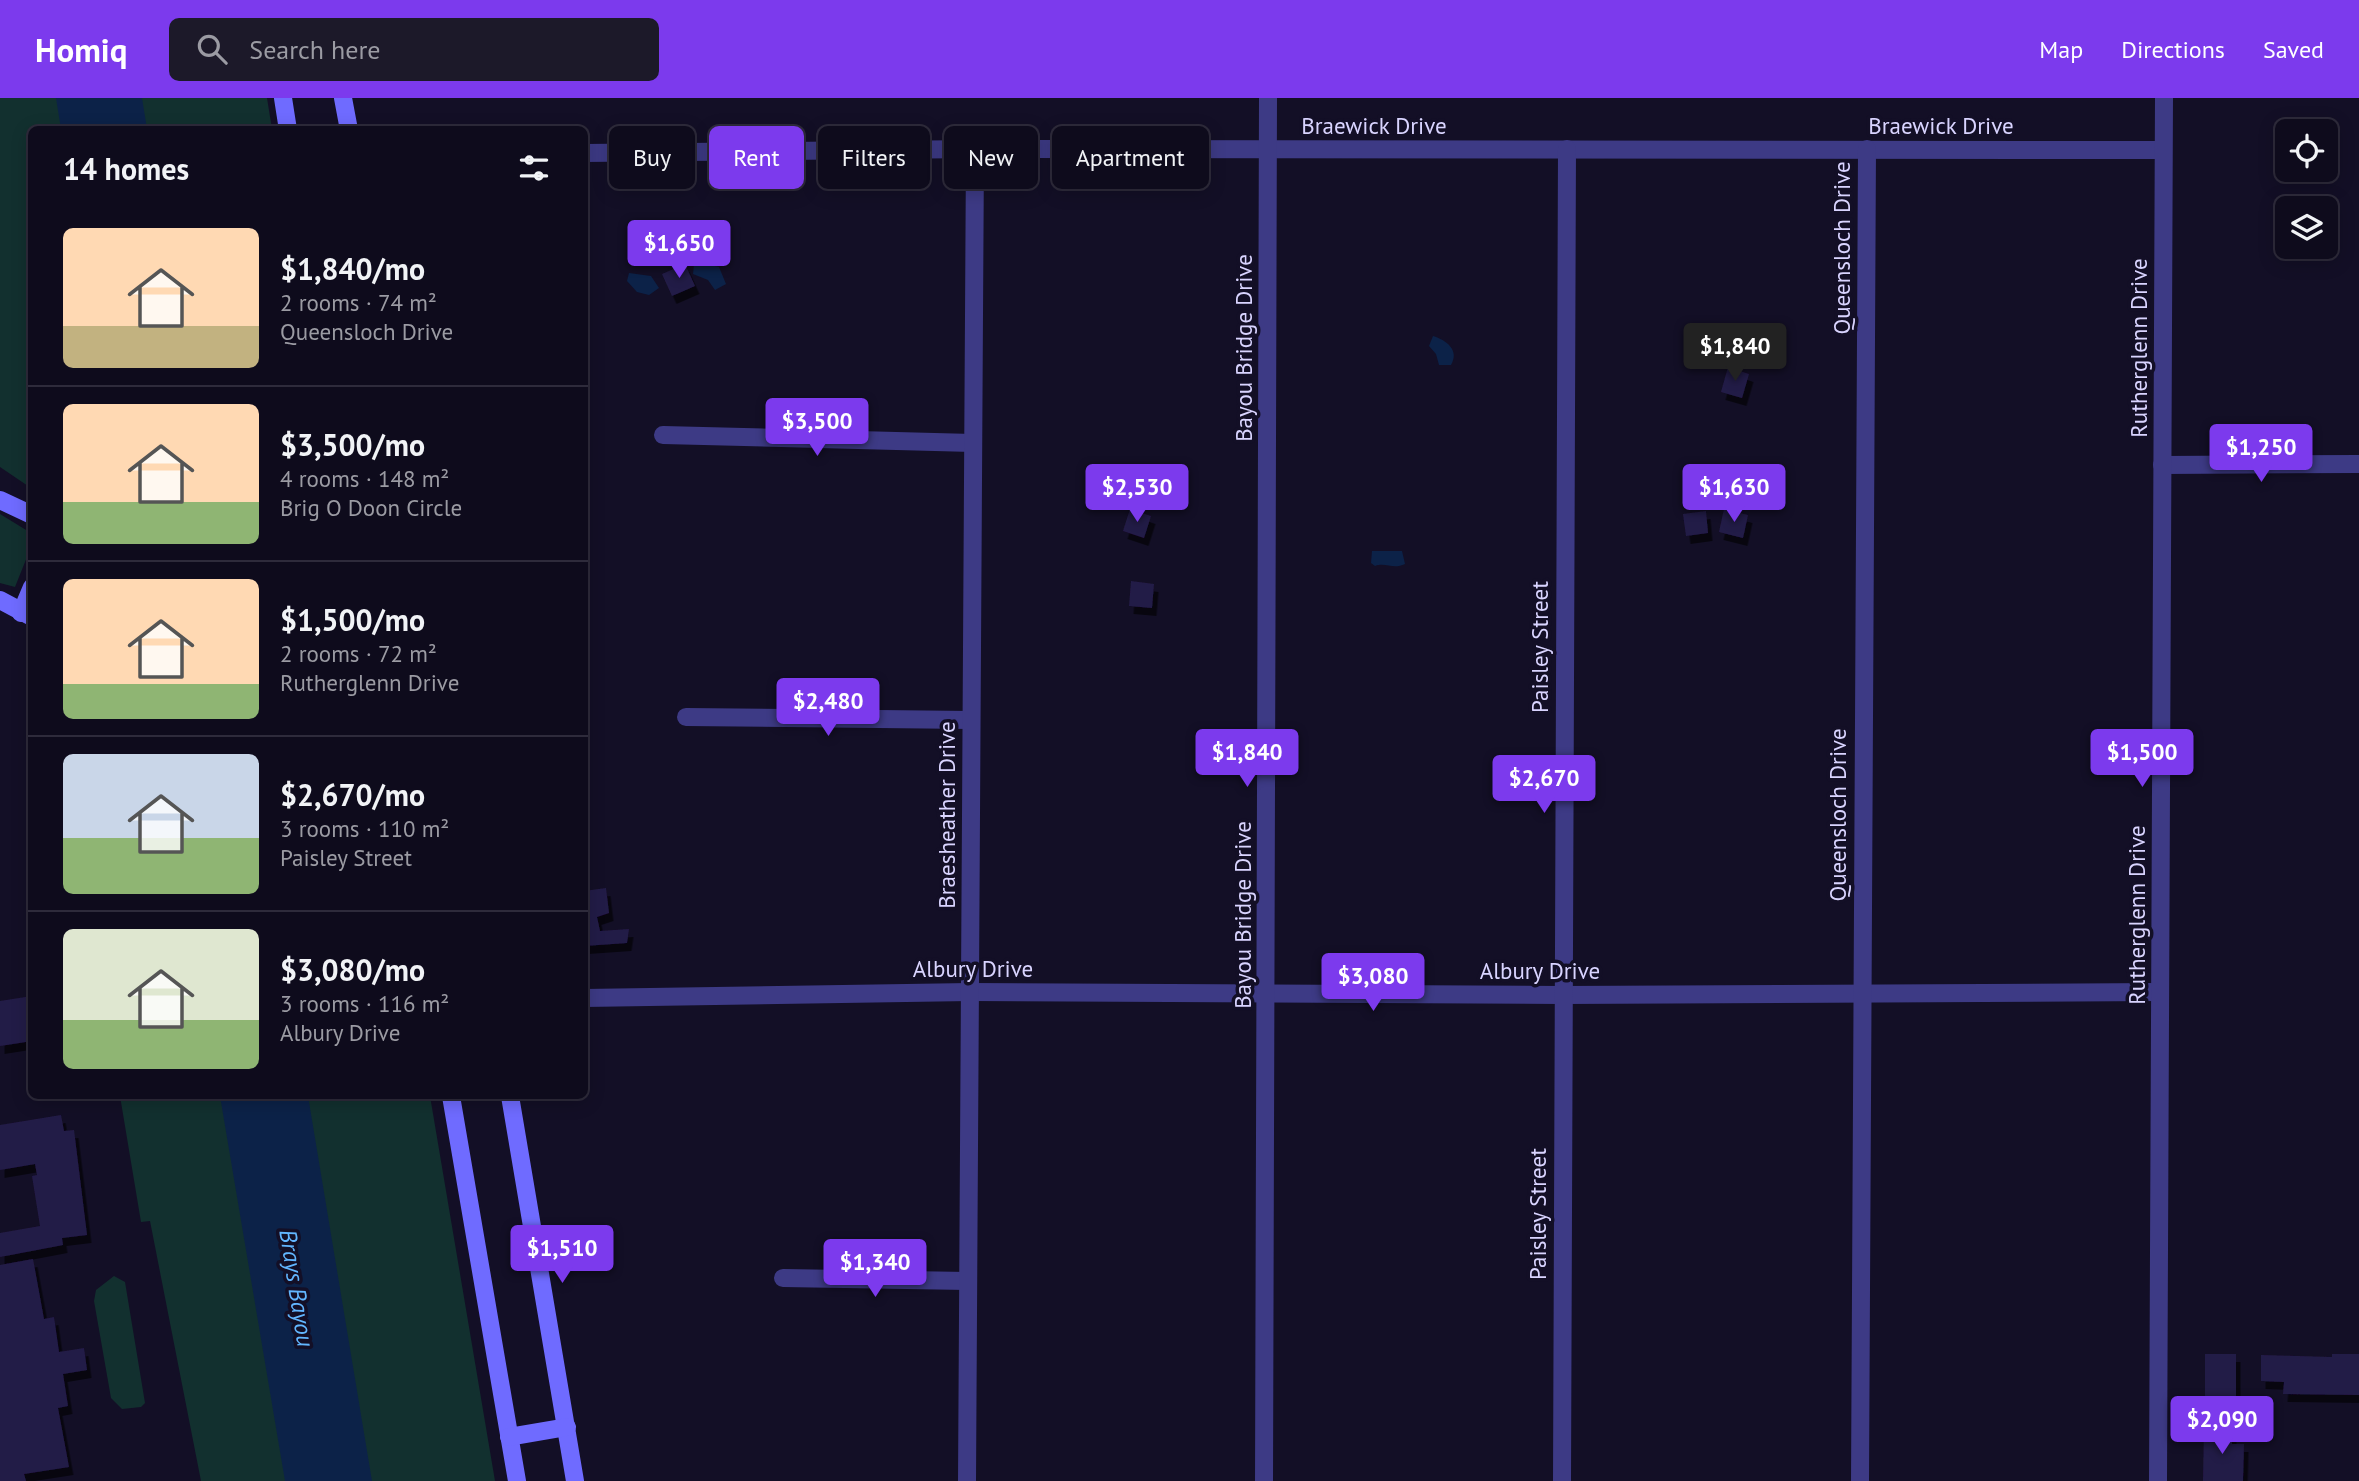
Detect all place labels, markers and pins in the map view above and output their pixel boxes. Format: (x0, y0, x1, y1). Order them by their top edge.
pin: $1,650 (622, 220, 736, 280)
pin: $1,840 (1678, 324, 1792, 383)
pin: $3,500 (760, 398, 874, 458)
pin: $1,250 (2204, 424, 2318, 484)
pin: $2,530 (1080, 464, 1194, 524)
pin: $1,630 (1677, 464, 1791, 524)
pin: $2,480 (771, 678, 885, 738)
pin: $1,840 (1190, 730, 1304, 789)
pin: $1,500 (2085, 730, 2199, 789)
pin: $2,670 (1487, 756, 1601, 815)
pin: $3,080 (1316, 954, 1430, 1013)
pin: $1,510 (505, 1226, 619, 1285)
pin: $1,340 (818, 1240, 932, 1299)
pin: $2,090 (2165, 1396, 2279, 1456)

